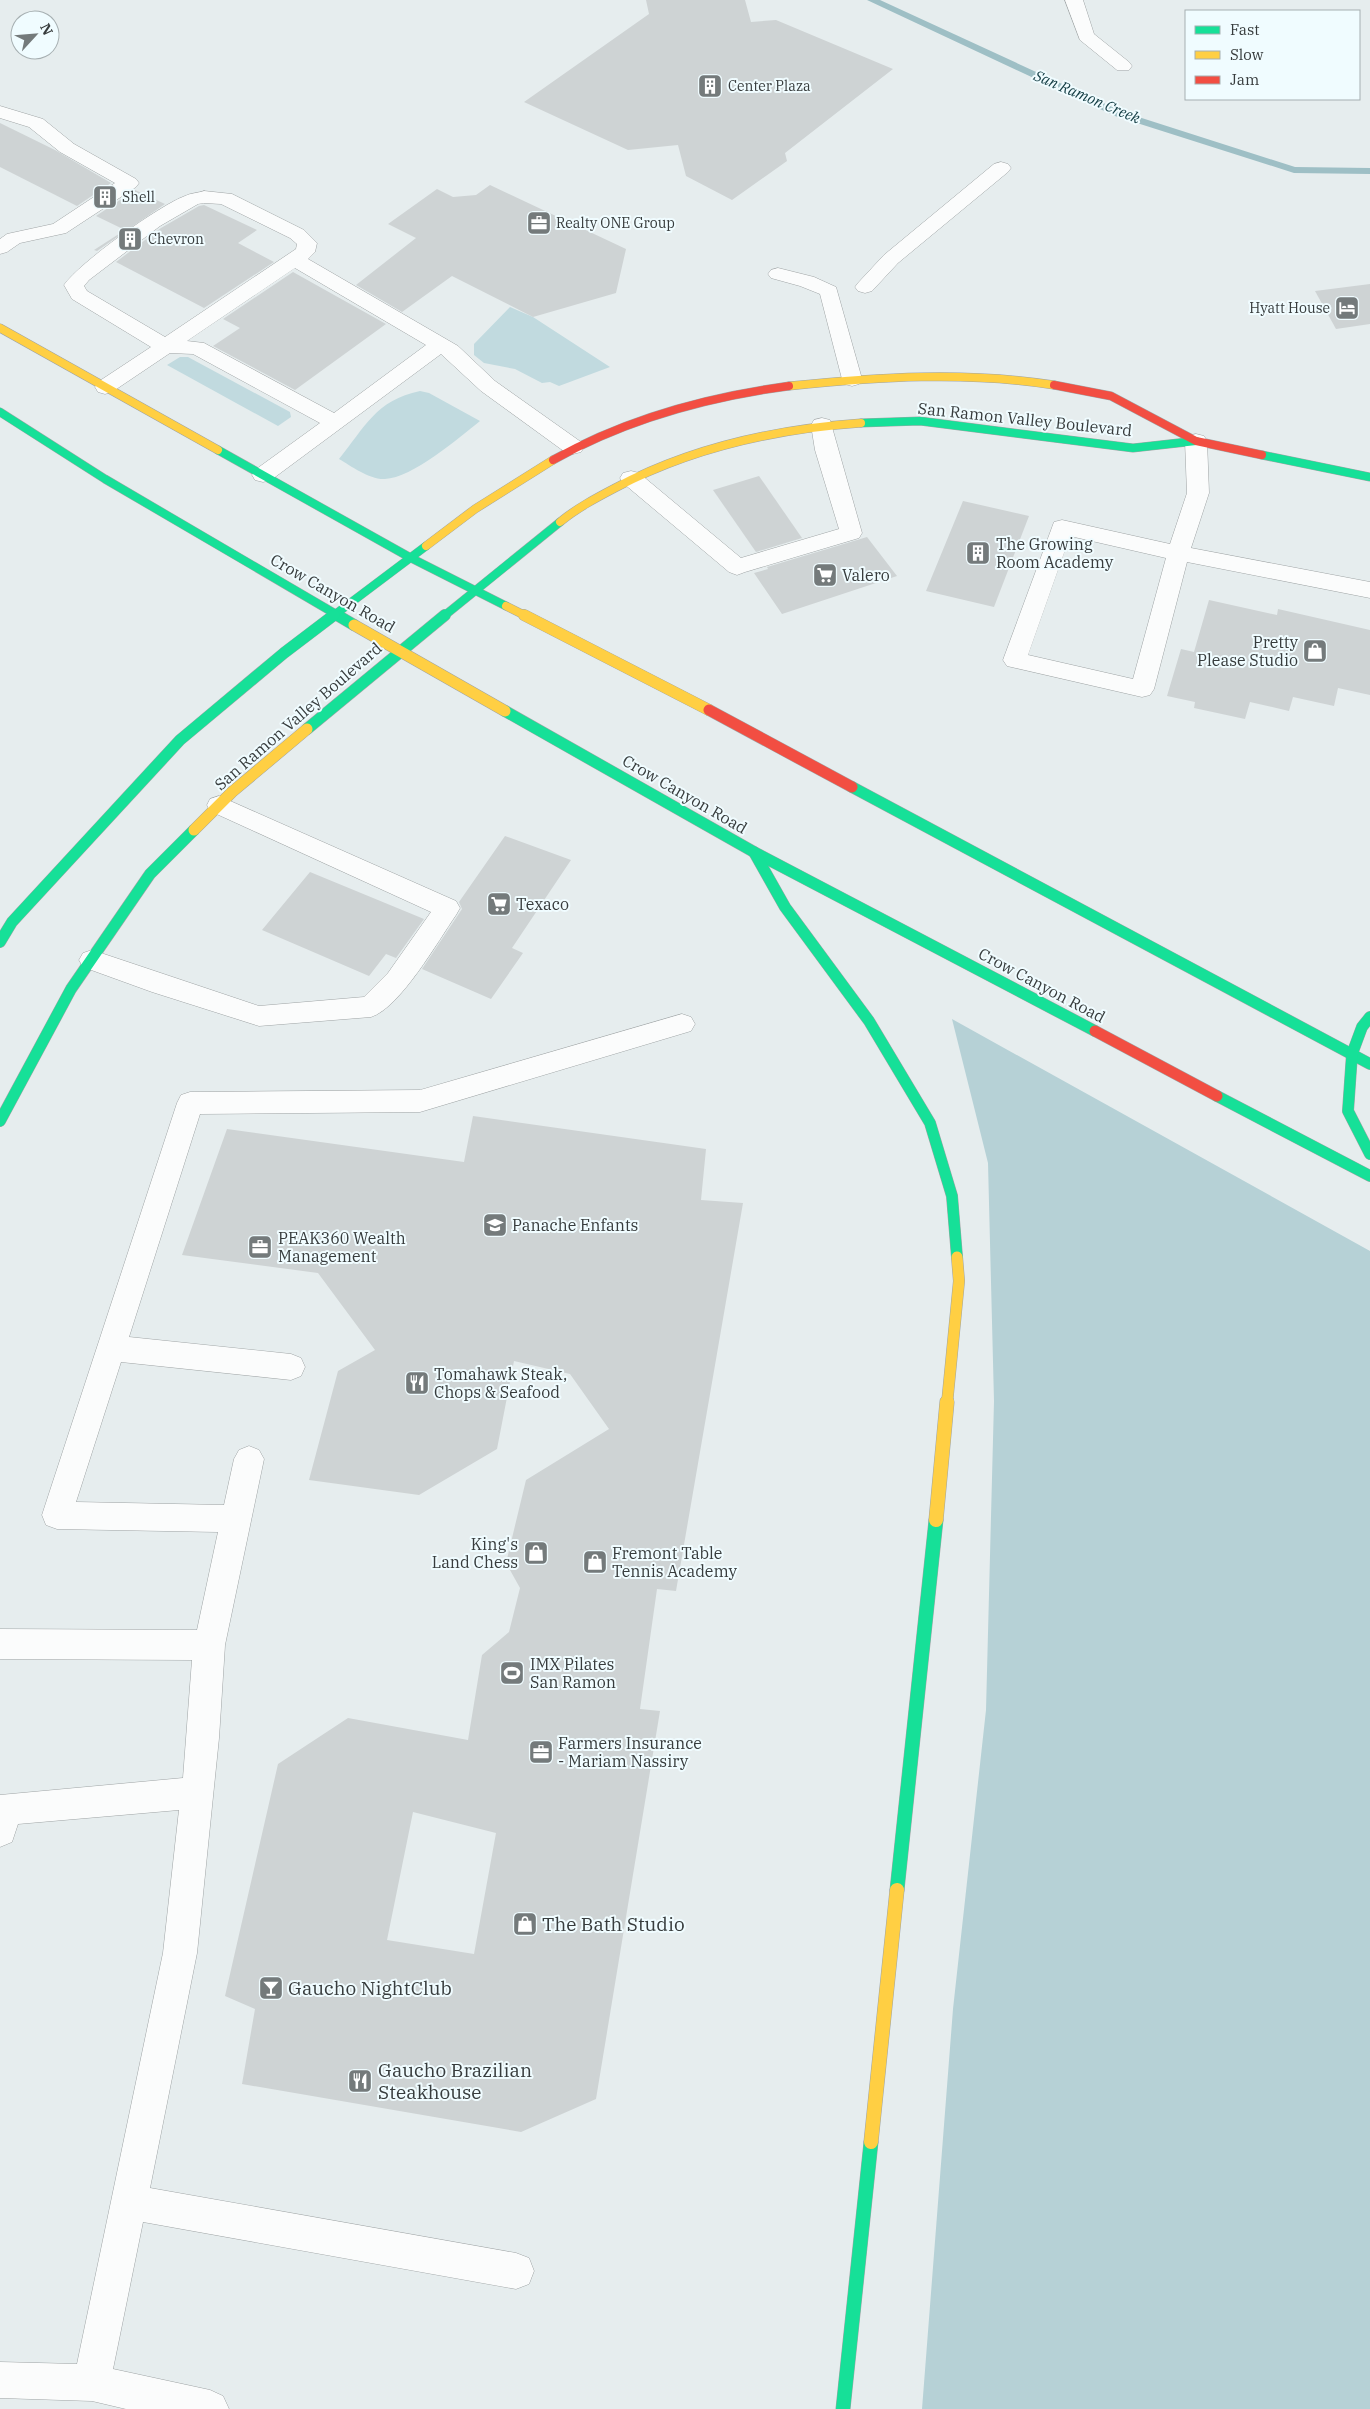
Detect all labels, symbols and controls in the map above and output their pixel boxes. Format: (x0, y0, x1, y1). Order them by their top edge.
north arrow (10, 10, 60, 60)
legend (1185, 10, 1360, 100)
text: N (36, 20, 57, 38)
text: Fast (1230, 20, 1260, 39)
text: Slow (1230, 45, 1264, 64)
water label: San Ramon Creek (1030, 65, 1143, 128)
text: Jam (1230, 70, 1259, 89)
building icon: Center Plaza (697, 73, 723, 99)
place label: Center Plaza (728, 77, 811, 95)
building icon: Shell (92, 184, 118, 210)
place label: Shell (122, 188, 155, 206)
office icon: Realty ONE Group (526, 210, 552, 236)
place label: Realty ONE Group (556, 214, 675, 232)
building icon: Chevron (117, 226, 143, 252)
place label: Chevron (148, 230, 204, 248)
hotel icon: Hyatt House (1334, 295, 1360, 321)
place label: Hyatt House (1249, 299, 1330, 317)
street label: San Ramon Valley Boulevard (917, 398, 1133, 440)
place label: The Growing Room Academy (996, 534, 1114, 572)
building icon: The Growing Room Academy (965, 540, 991, 566)
street label: Crow Canyon Road (267, 549, 399, 637)
supermarket icon: Valero (812, 562, 838, 588)
place label: Valero (842, 565, 890, 585)
place label: Pretty Please Studio (1197, 632, 1298, 670)
street label: San Ramon Valley Boulevard (210, 638, 386, 794)
shop icon: Pretty Please Studio (1302, 638, 1328, 664)
street label: Crow Canyon Road (619, 750, 751, 838)
supermarket icon: Texaco (486, 891, 512, 917)
place label: Texaco (516, 894, 569, 914)
street label: Crow Canyon Road (975, 943, 1109, 1027)
school or university icon: Panache Enfants (482, 1212, 508, 1238)
place label: Panache Enfants (512, 1215, 638, 1235)
place label: PEAK360 Wealth Management (278, 1228, 406, 1266)
office icon: PEAK360 Wealth Management (247, 1234, 273, 1260)
place label: Tomahawk Steak, Chops & Seafood (434, 1364, 567, 1402)
restaurant icon: Tomahawk Steak, Chops & Seafood (404, 1370, 430, 1396)
place label: King's Land Chess (432, 1534, 518, 1572)
shop icon: King's Land Chess (523, 1540, 549, 1566)
place label: Fremont Table Tennis Academy (612, 1543, 737, 1581)
shop icon: Fremont Table Tennis Academy (582, 1549, 608, 1575)
place label: IMX Pilates San Ramon (530, 1654, 616, 1692)
sports icon: IMX Pilates San Ramon (499, 1660, 525, 1686)
place label: Farmers Insurance - Mariam Nassiry (558, 1733, 702, 1771)
office icon: Farmers Insurance - Mariam Nassiry (528, 1739, 554, 1765)
shop icon: The Bath Studio (512, 1911, 538, 1937)
place label: The Bath Studio (542, 1912, 685, 1936)
bar icon: Gaucho NightClub (258, 1975, 284, 2001)
place label: Gaucho NightClub (288, 1976, 452, 2000)
place label: Gaucho Brazilian Steakhouse (378, 2058, 532, 2104)
restaurant icon: Gaucho Brazilian Steakhouse (347, 2068, 373, 2094)

